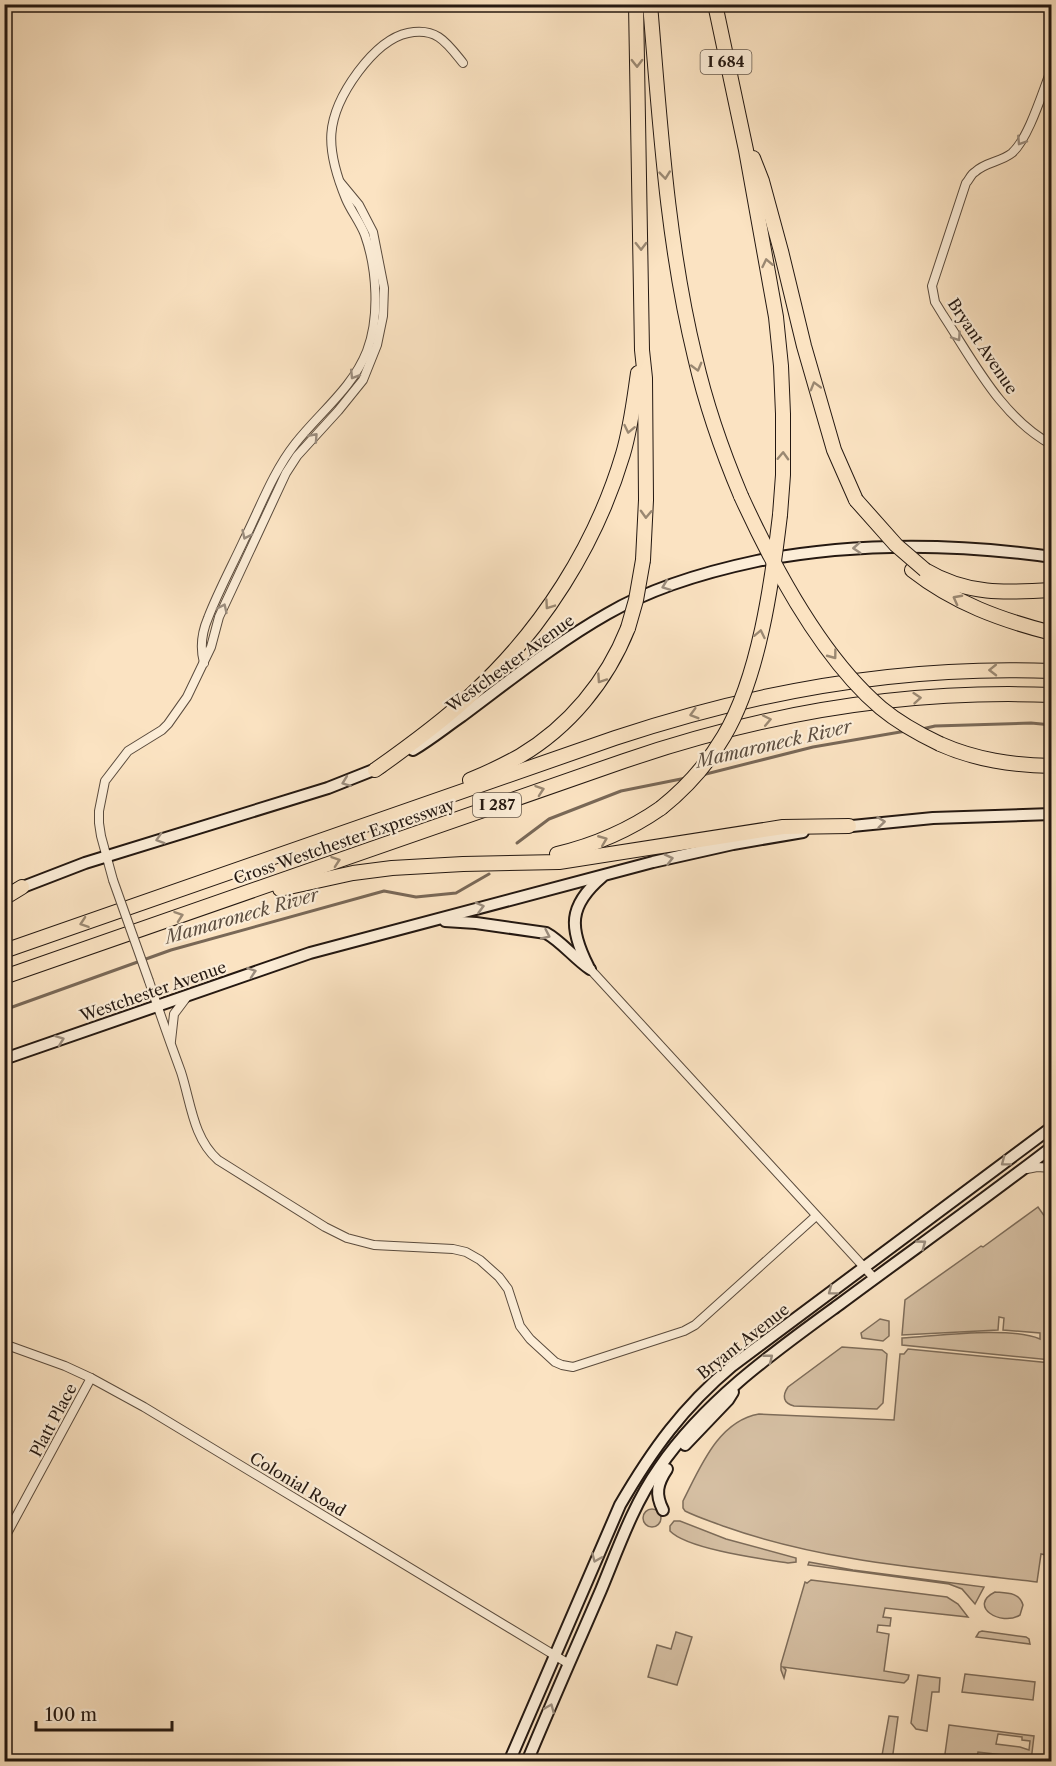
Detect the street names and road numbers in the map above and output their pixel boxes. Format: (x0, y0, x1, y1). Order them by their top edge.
road number: I 684 (700, 50, 752, 74)
street label: Bryant Avenue (944, 294, 1022, 398)
street label: Westchester Avenue (441, 610, 578, 717)
street label: Cross Westchester Expressway (231, 793, 458, 888)
road number: I 287 (473, 793, 521, 817)
street label: Westchester Avenue (76, 957, 229, 1026)
street label: Bryant Avenue (693, 1299, 793, 1383)
street label: Platt Place (25, 1380, 81, 1460)
street label: Colonial Road (246, 1447, 350, 1521)

